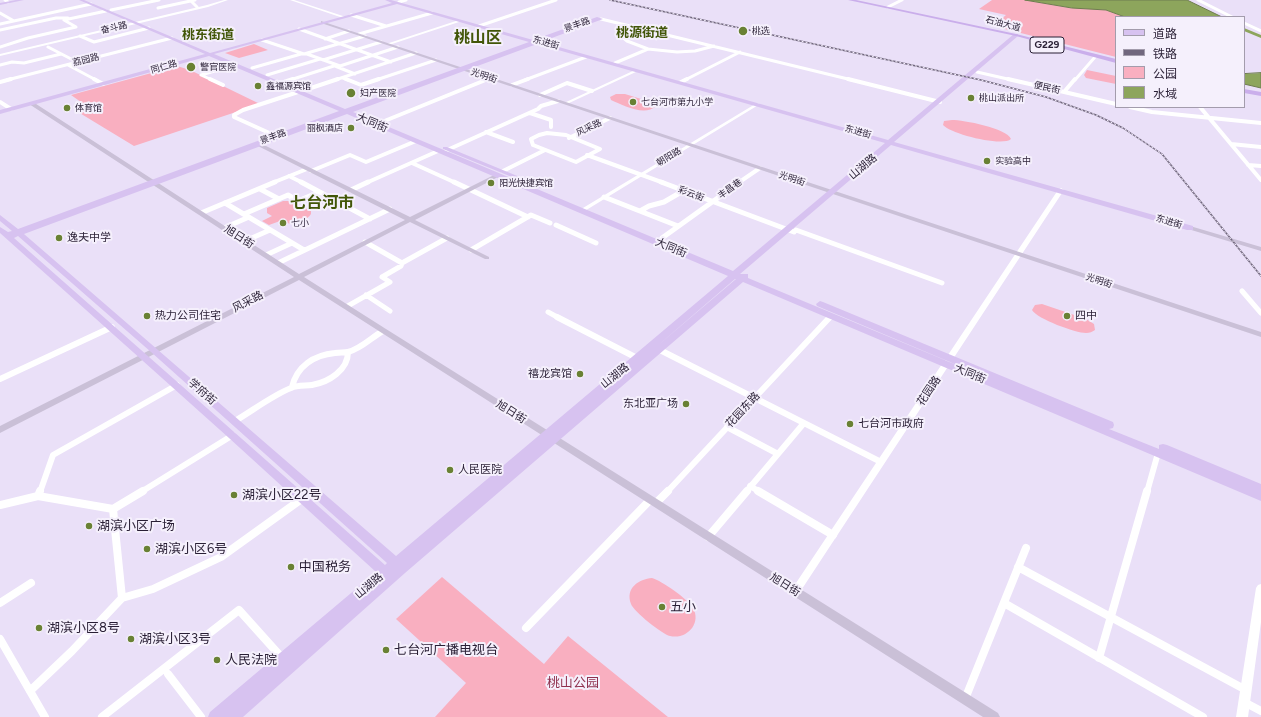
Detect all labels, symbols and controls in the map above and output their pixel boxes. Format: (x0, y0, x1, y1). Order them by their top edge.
street label: 石油大道 (984, 14, 1022, 34)
street label: 景丰路 (562, 15, 592, 35)
legend (1115, 16, 1245, 108)
street label: 奋斗路 (100, 20, 128, 36)
district label: 桃源街道 (616, 25, 668, 41)
marker: 桃选 (737, 25, 749, 37)
place label: 桃选 (752, 26, 770, 36)
district label: 桃东街道 (182, 27, 234, 43)
text: 道路 (1153, 27, 1177, 41)
district label: 桃山区 (454, 28, 502, 48)
street label: 东进街 (532, 34, 560, 52)
road number: G229 (1030, 37, 1064, 53)
text: 铁路 (1153, 47, 1177, 61)
street label: 荔园路 (72, 51, 100, 69)
street label: 同仁路 (150, 58, 178, 76)
marker: 警官医院 (185, 61, 197, 73)
place label: 警官医院 (200, 62, 236, 72)
street label: 光明街 (469, 67, 499, 85)
text: 公园 (1153, 67, 1177, 81)
street label: 便民街 (1033, 80, 1061, 96)
marker: 鑫福源宾馆 (253, 81, 263, 91)
place label: 鑫福源宾馆 (266, 81, 311, 91)
marker: 妇产医院 (345, 87, 357, 99)
text: 水域 (1153, 87, 1177, 101)
place label: 妇产医院 (360, 88, 396, 98)
marker: 桃山派出所 (966, 93, 976, 103)
place label: 桃山派出所 (979, 93, 1024, 103)
marker: 七台河市第九小学 (628, 97, 638, 107)
place label: 七台河市第九小学 (641, 97, 713, 107)
marker: 体育馆 (62, 103, 72, 113)
place label: 体育馆 (75, 103, 102, 113)
street label: 大同街 (354, 110, 390, 136)
street label: 风采路 (574, 117, 604, 139)
place label: 丽枫酒店 (307, 123, 343, 133)
marker: 丽枫酒店 (346, 123, 356, 133)
street label: 东进街 (844, 123, 872, 141)
street label: 景丰路 (258, 127, 288, 147)
street label: 朝阳路 (655, 145, 683, 169)
street label: 山湖路 (846, 151, 880, 183)
marker: 实验高中 (982, 156, 992, 166)
place label: 实验高中 (995, 156, 1031, 166)
street label: 光明街 (777, 170, 807, 188)
street label: 丰昌巷 (716, 177, 744, 201)
marker: 阳光快捷宾馆 (486, 178, 496, 188)
place label: 阳光快捷宾馆 (499, 178, 553, 188)
street label: 彩云街 (676, 184, 706, 204)
district label: 七台河市 (290, 193, 354, 213)
street label: 东进街 (1155, 213, 1183, 231)
marker: 七小 (278, 218, 288, 228)
place label: 七小 (291, 218, 309, 228)
street label: 旭日街 (222, 222, 256, 252)
place label: 逸夫中学 (67, 231, 111, 245)
marker: 逸夫中学 (54, 233, 64, 243)
street label: 大同街 (653, 235, 689, 261)
street label: 光明街 (1084, 272, 1114, 290)
street label: 风采路 (230, 289, 266, 315)
place label: 热力公司住宅 (155, 309, 221, 323)
place label: 四中 (1075, 309, 1097, 323)
marker: 热力公司住宅 (142, 311, 152, 321)
marker: 四中 (1062, 311, 1072, 321)
street label: 山湖路 (598, 360, 632, 392)
street label: 大同街 (952, 361, 988, 387)
place label: 禧龙宾馆 (528, 367, 572, 381)
marker: 禧龙宾馆 (575, 369, 585, 379)
street label: 花园路 (914, 374, 944, 408)
street label: 学府街 (185, 376, 219, 408)
street label: 花园东路 (723, 389, 763, 431)
place label: 东北亚广场 (623, 397, 678, 411)
street label: 旭日街 (494, 398, 528, 426)
marker: 东北亚广场 (681, 399, 691, 409)
place label: 七台河市政府 (858, 417, 924, 431)
marker: 七台河市政府 (845, 419, 855, 429)
place label: 人民医院 (458, 463, 502, 477)
marker: 人民医院 (445, 465, 455, 475)
place label: 湖滨小区22号 (242, 487, 322, 503)
marker: 湖滨小区22号 (229, 490, 239, 500)
place label: 湖滨小区广场 (97, 518, 175, 534)
marker: 湖滨小区广场 (84, 521, 94, 531)
place label: 湖滨小区6号 (155, 541, 227, 557)
marker: 湖滨小区6号 (142, 544, 152, 554)
place label: 中国税务 (299, 559, 351, 575)
marker: 中国税务 (286, 562, 296, 572)
street label: 山湖路 (352, 570, 386, 602)
street label: 旭日街 (768, 571, 802, 599)
place label: 五小 (670, 599, 696, 615)
marker: 五小 (657, 602, 667, 612)
place label: 湖滨小区8号 (47, 620, 120, 636)
marker: 湖滨小区8号 (34, 623, 44, 633)
place label: 湖滨小区3号 (139, 631, 211, 647)
marker: 湖滨小区3号 (126, 634, 136, 644)
place label: 七台河广播电视台 (394, 642, 498, 658)
marker: 七台河广播电视台 (381, 645, 391, 655)
place label: 人民法院 (225, 652, 277, 668)
marker: 人民法院 (212, 655, 222, 665)
park label: 桃山公园 (547, 675, 599, 691)

